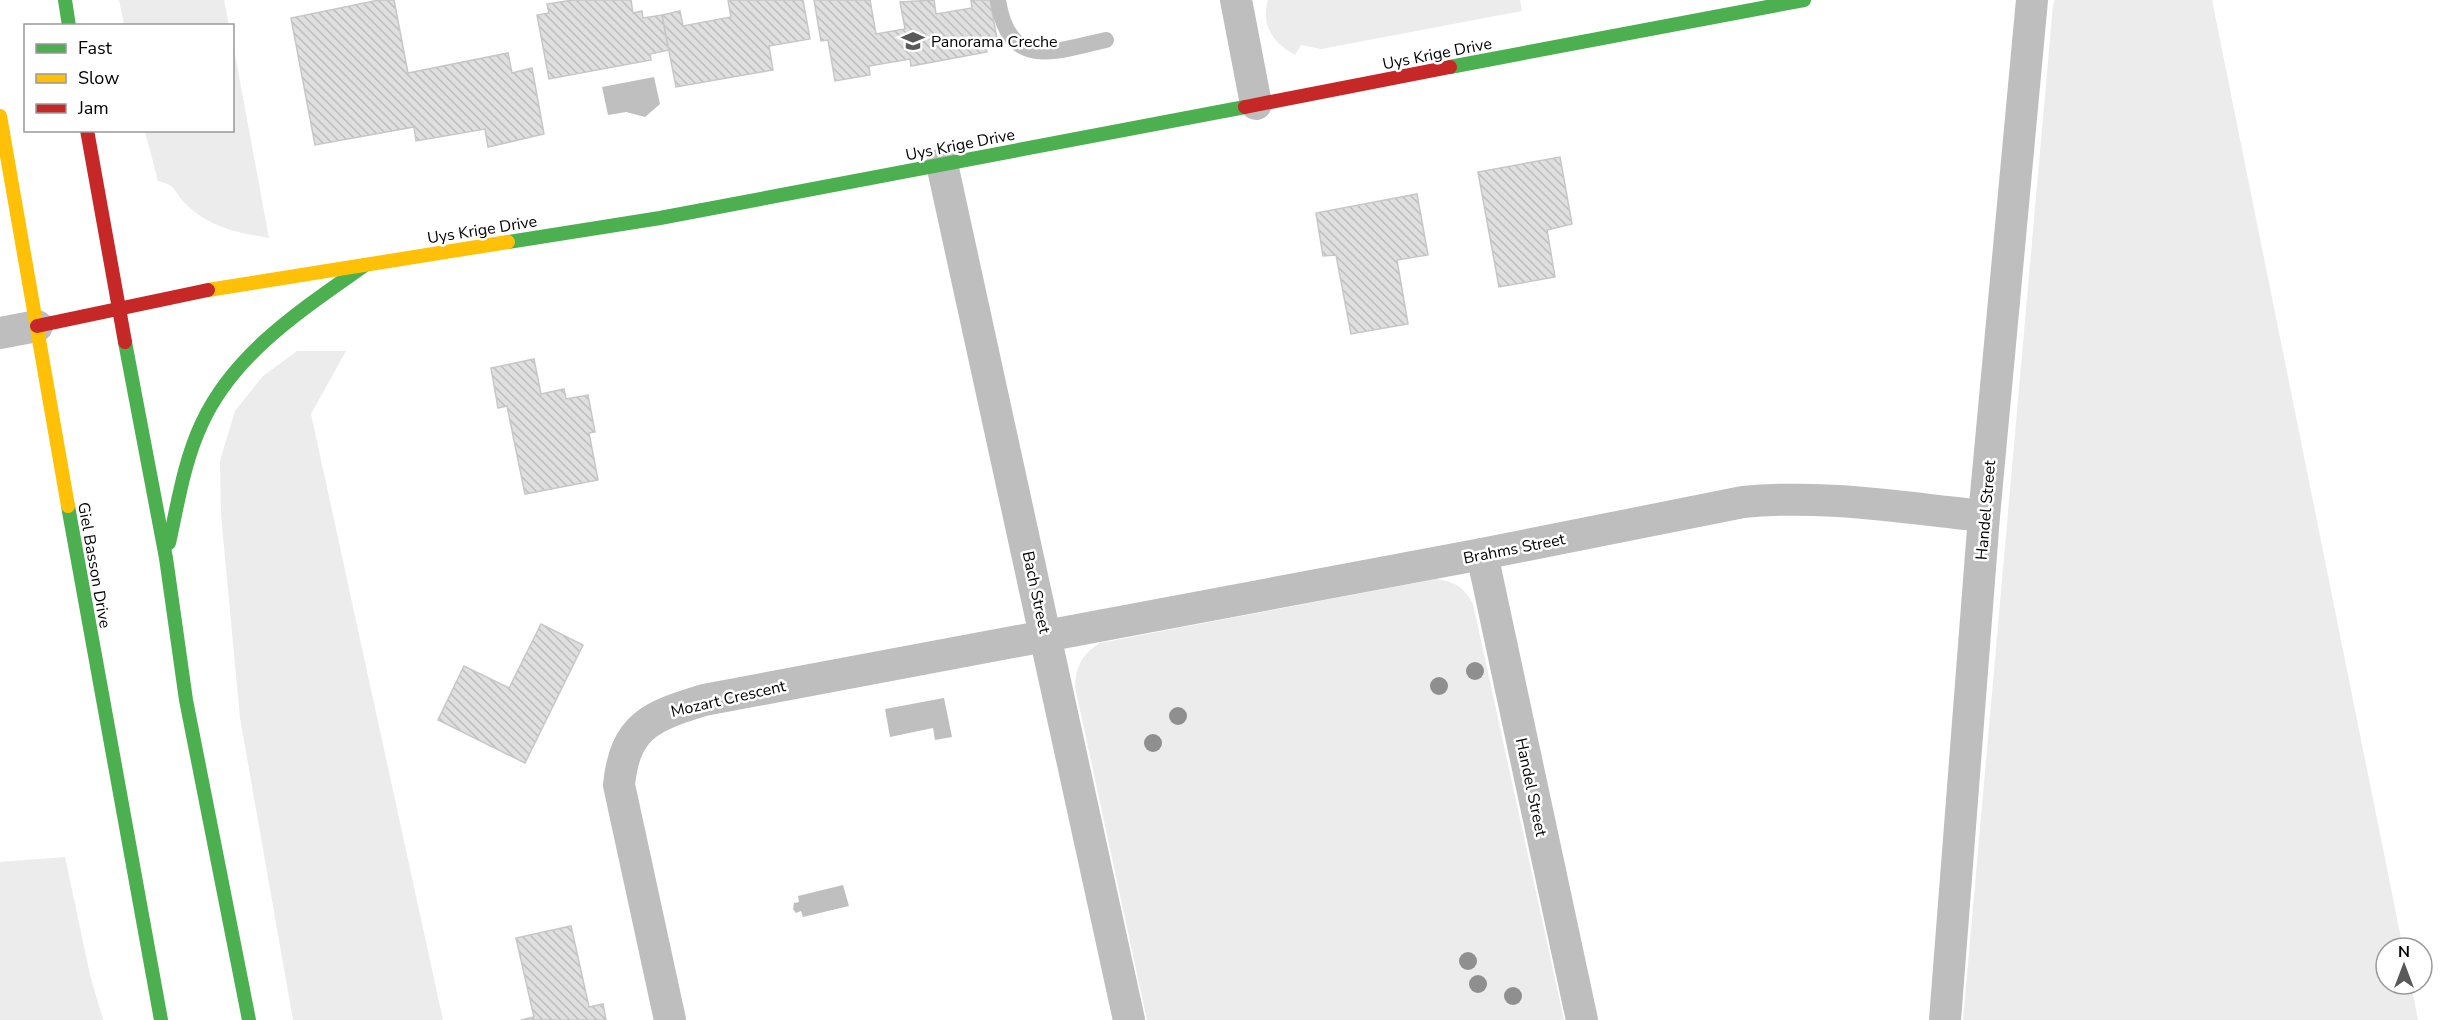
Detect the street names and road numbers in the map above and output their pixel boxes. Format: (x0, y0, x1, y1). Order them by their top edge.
street label: Uys Krige Drive (1381, 33, 1494, 75)
street label: Uys Krige Drive (904, 124, 1017, 166)
street label: Uys Krige Drive (426, 210, 539, 250)
street label: Handel Street (1971, 459, 2001, 561)
street label: Giel Basson Drive (72, 501, 116, 630)
street label: Brahms Street (1461, 528, 1567, 570)
street label: Bach Street (1017, 549, 1056, 636)
street label: Mozart Crescent (669, 675, 788, 723)
street label: Handel Street (1510, 736, 1552, 839)

